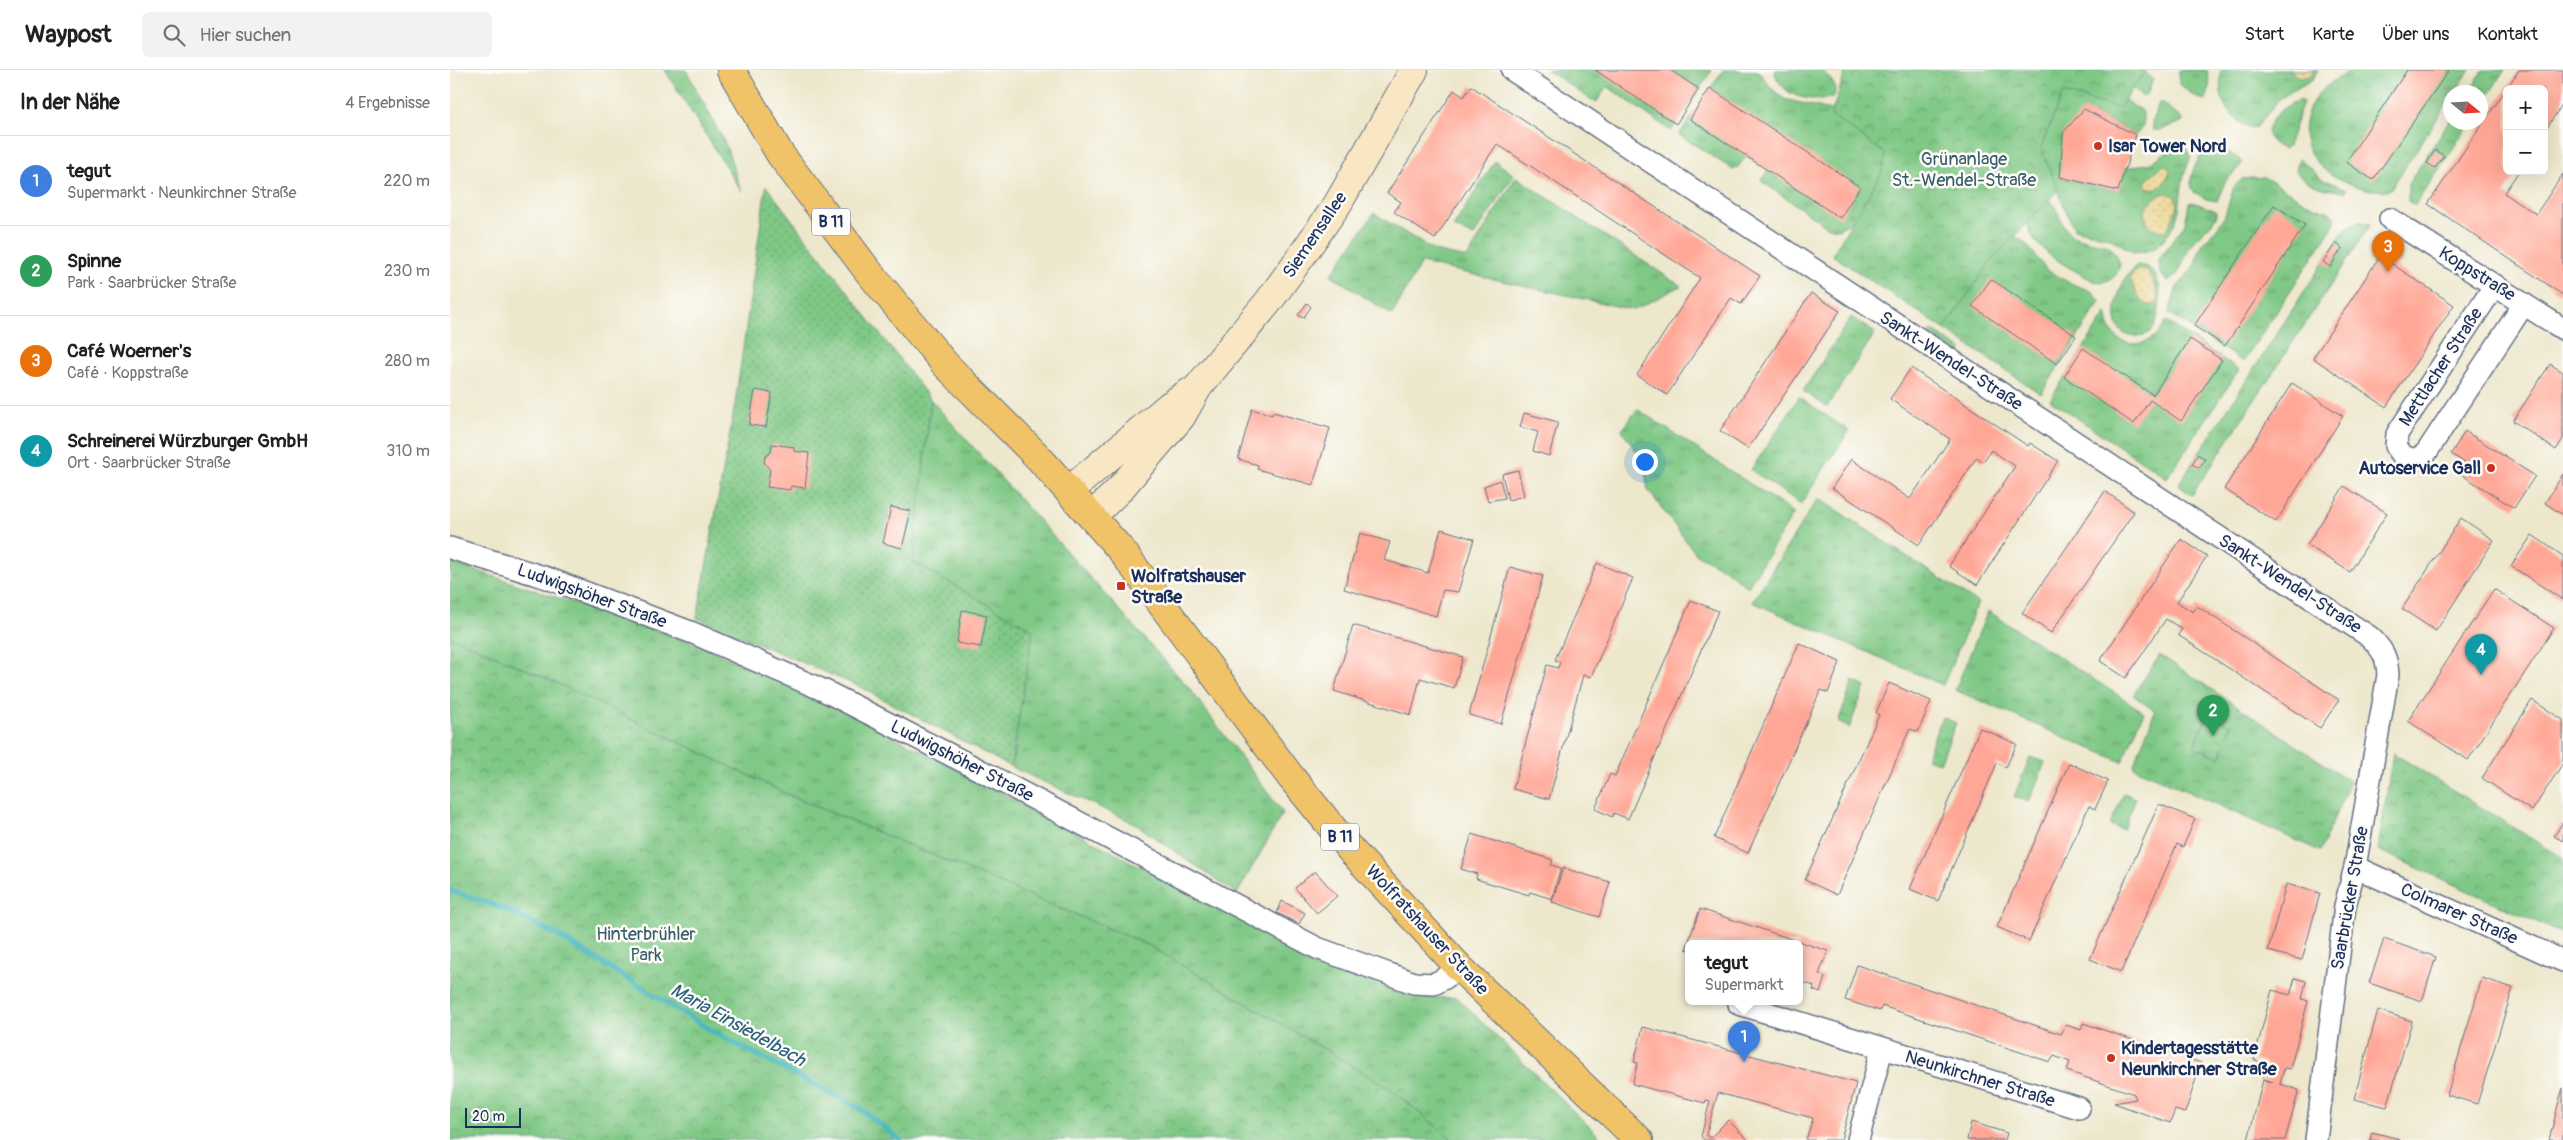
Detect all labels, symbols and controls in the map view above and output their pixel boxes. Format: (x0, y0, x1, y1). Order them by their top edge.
search box (142, 12, 492, 57)
text: Waypost (25, 20, 112, 49)
icon: search (160, 21, 188, 49)
text: Hier suchen (200, 23, 291, 47)
text: Start (2244, 23, 2284, 46)
text: Karte (2312, 23, 2354, 46)
text: Über uns (2382, 23, 2449, 46)
text: Kontakt (2477, 23, 2538, 46)
north arrow (2443, 85, 2488, 130)
map controls (2503, 85, 2548, 175)
button: + (2503, 85, 2548, 130)
text: In der Nähe (20, 89, 120, 116)
text: 4 Ergebnisse (345, 93, 430, 113)
button: − (2503, 130, 2548, 175)
place label: Isar Tower Nord (2108, 135, 2227, 158)
marker: Isar Tower Nord (2092, 140, 2104, 152)
park label: Grünanlage St.-Wendel-Straße (1892, 148, 2036, 192)
text: tegut (67, 159, 111, 183)
text: 1 (33, 171, 39, 191)
text: 220 m (384, 171, 430, 191)
text: Supermarkt · Neunkirchner Straße (67, 183, 296, 203)
street label: Siemensallee (1278, 187, 1352, 283)
road number: B 11 (812, 208, 850, 236)
pin: 3 (2372, 231, 2404, 272)
street label: Koppstraße (2434, 241, 2520, 307)
text: Spinne (67, 249, 121, 273)
text: 2 (32, 261, 40, 281)
text: 230 m (384, 261, 430, 281)
text: Park · Saarbrücker Straße (67, 273, 236, 293)
street label: Mettlacher Straße (2394, 303, 2488, 431)
street label: Sankt-Wendel-Straße (1875, 306, 2027, 416)
text: Café Woerner's (67, 339, 191, 363)
text: 3 (32, 351, 40, 371)
text: 280 m (384, 351, 430, 371)
text: Café · Koppstraße (67, 363, 188, 383)
text: Schreinerei Würzburger GmbH (67, 429, 308, 453)
text: 4 (31, 441, 41, 461)
text: 310 m (386, 441, 430, 461)
your location (1632, 449, 1658, 475)
text: Ort · Saarbrücker Straße (67, 453, 231, 473)
place label: Autoservice Gall (2359, 457, 2481, 480)
marker: Autoservice Gall (2485, 462, 2497, 474)
street label: Sankt-Wendel-Straße (2214, 529, 2366, 639)
street label: Ludwigshöher Straße (514, 558, 670, 634)
place label: Wolfratshauser Straße (1131, 565, 1247, 609)
marker: Wolfratshauser Straße (1115, 580, 1127, 592)
pin: 4 (2465, 634, 2497, 675)
pin: 2 (2197, 695, 2229, 736)
street label: Ludwigshöher Straße (887, 715, 1038, 807)
road number: B 11 (1321, 824, 1359, 850)
street label: Saarbrücker Straße (2326, 824, 2374, 972)
street label: Wolfratshauser Straße (1361, 860, 1494, 1000)
street label: Colmarer Straße (2397, 878, 2521, 950)
park label: Hinterbrühler Park (596, 923, 696, 967)
popup (1685, 940, 1803, 1005)
text: tegut (1704, 951, 1748, 975)
text: Supermarkt (1704, 975, 1784, 995)
water label: Maria Einsiedelbach (666, 978, 811, 1072)
pin: 1 (1728, 1021, 1760, 1062)
place label: Kindertagesstätte Neunkirchner Straße (2121, 1037, 2278, 1081)
street label: Neunkirchner Straße (1902, 1045, 2058, 1113)
marker: Kindertagesstätte Neunkirchner Straße (2105, 1052, 2117, 1064)
scale bar (465, 1105, 521, 1128)
text: 20 m (472, 1108, 505, 1125)

